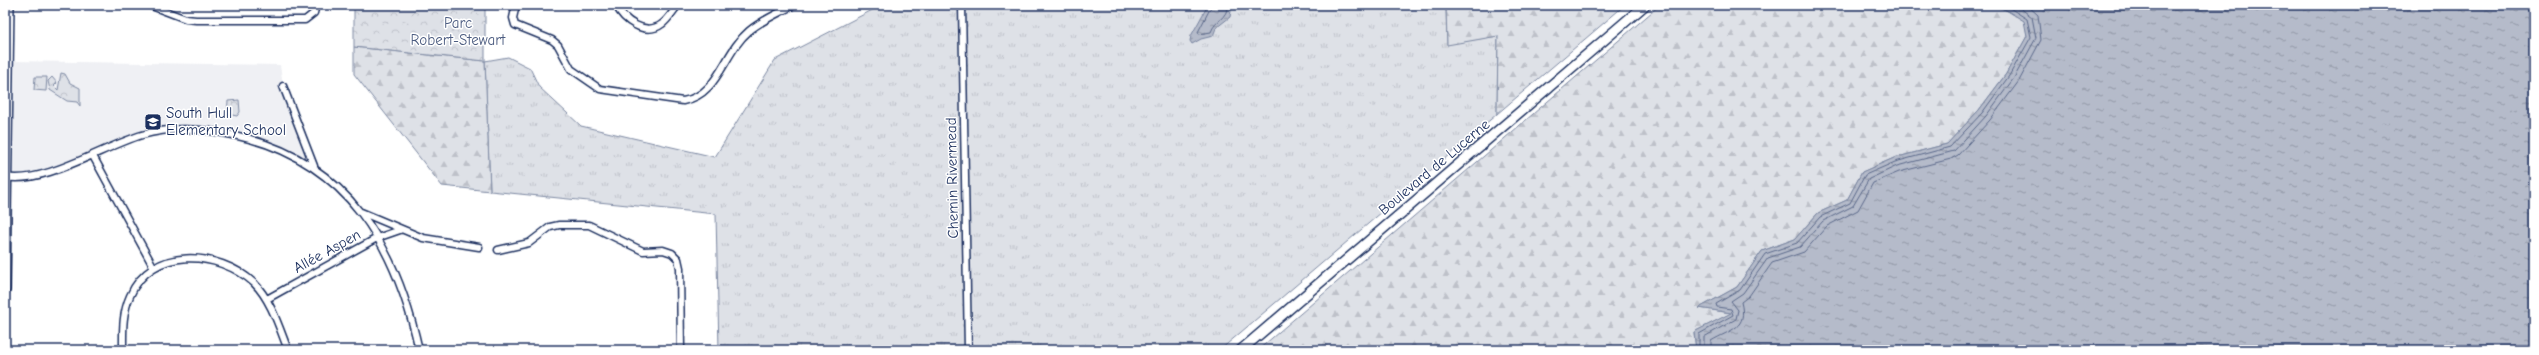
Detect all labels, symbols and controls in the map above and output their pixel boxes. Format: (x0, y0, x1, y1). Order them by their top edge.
park label: Parc Robert-Stewart (411, 14, 506, 49)
place label: South Hull Elementary School (166, 104, 286, 139)
school or university icon: South Hull Elementary School (143, 112, 163, 132)
street label: Boulevard de Lucerne (1375, 115, 1494, 219)
street label: Chemin Rivermead (942, 117, 962, 239)
street label: Allée Aspen (290, 225, 364, 277)

